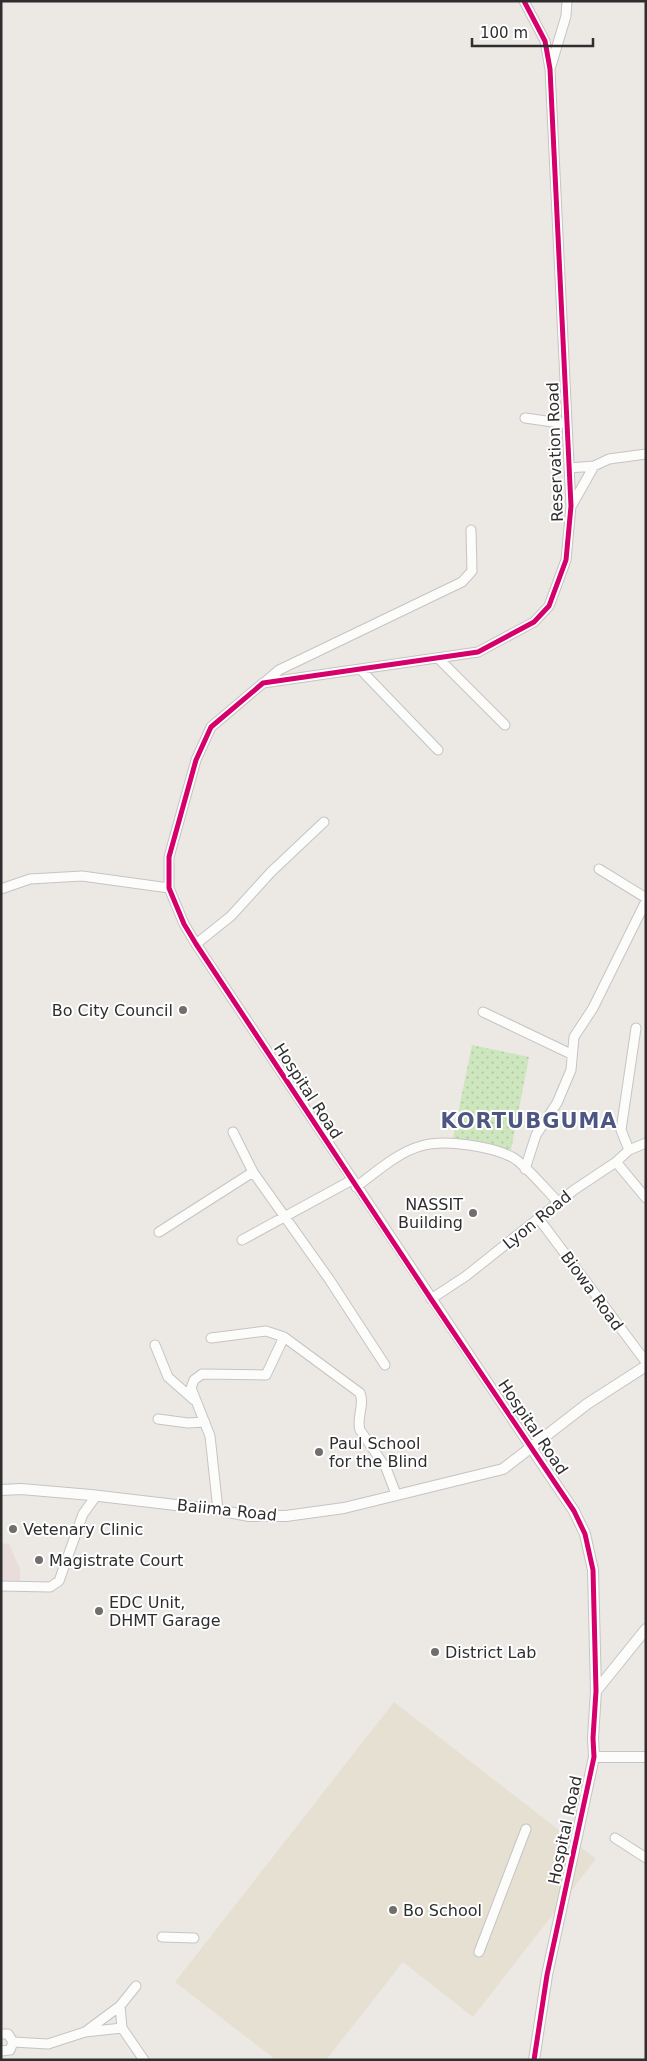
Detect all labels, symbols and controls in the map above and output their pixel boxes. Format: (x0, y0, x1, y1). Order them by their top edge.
scale bar (472, 15, 593, 47)
text: 100 m (480, 24, 528, 42)
street label: Reservation Road (543, 382, 567, 522)
place label: Bo City Council (52, 1001, 173, 1020)
marker: Bo City Council (177, 1004, 189, 1016)
street label: Hospital Road (270, 1039, 346, 1143)
district label: KORTUBGUMA (440, 1109, 618, 1133)
street label: Lyon Road (499, 1187, 575, 1253)
place label: NASSIT Building (398, 1195, 463, 1232)
marker: NASSIT Building (467, 1207, 479, 1219)
street label: Biowa Road (557, 1248, 627, 1334)
street label: Hospital Road (494, 1376, 572, 1478)
place label: Paul School for the Blind (329, 1434, 428, 1471)
marker: Paul School for the Blind (313, 1446, 325, 1458)
street label: Baiima Road (176, 1495, 278, 1525)
place label: Vetenary Clinic (23, 1520, 143, 1539)
marker: Vetenary Clinic (7, 1523, 19, 1535)
place label: Magistrate Court (49, 1551, 183, 1570)
marker: Magistrate Court (33, 1554, 45, 1566)
place label: EDC Unit, DHMT Garage (109, 1593, 221, 1630)
marker: EDC Unit, DHMT Garage (93, 1605, 105, 1617)
place label: District Lab (445, 1643, 536, 1662)
marker: District Lab (429, 1646, 441, 1658)
street label: Hospital Road (544, 1774, 586, 1886)
place label: Bo School (403, 1901, 482, 1920)
marker: Bo School (387, 1904, 399, 1916)

